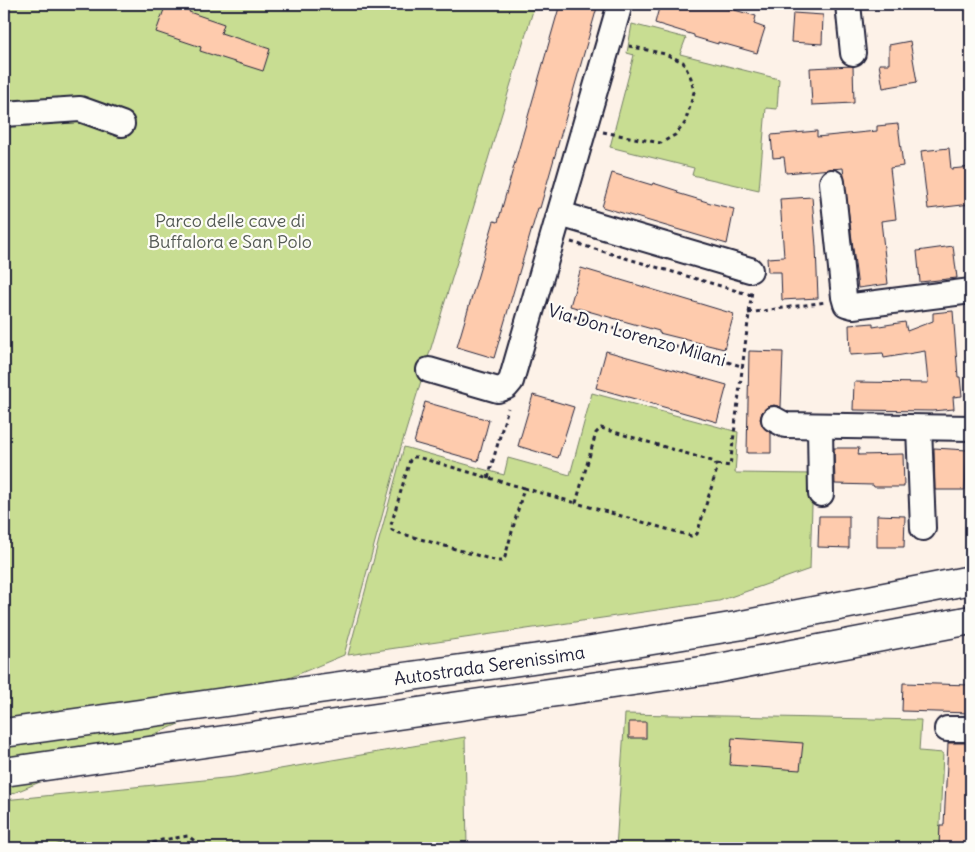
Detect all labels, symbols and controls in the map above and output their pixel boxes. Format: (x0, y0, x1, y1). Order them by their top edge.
park label: Parco delle cave di Buffalora e San Polo (148, 209, 312, 253)
street label: Via Don Lorenzo Milani (545, 299, 729, 371)
street label: Autostrada Serenissima (392, 640, 586, 690)

